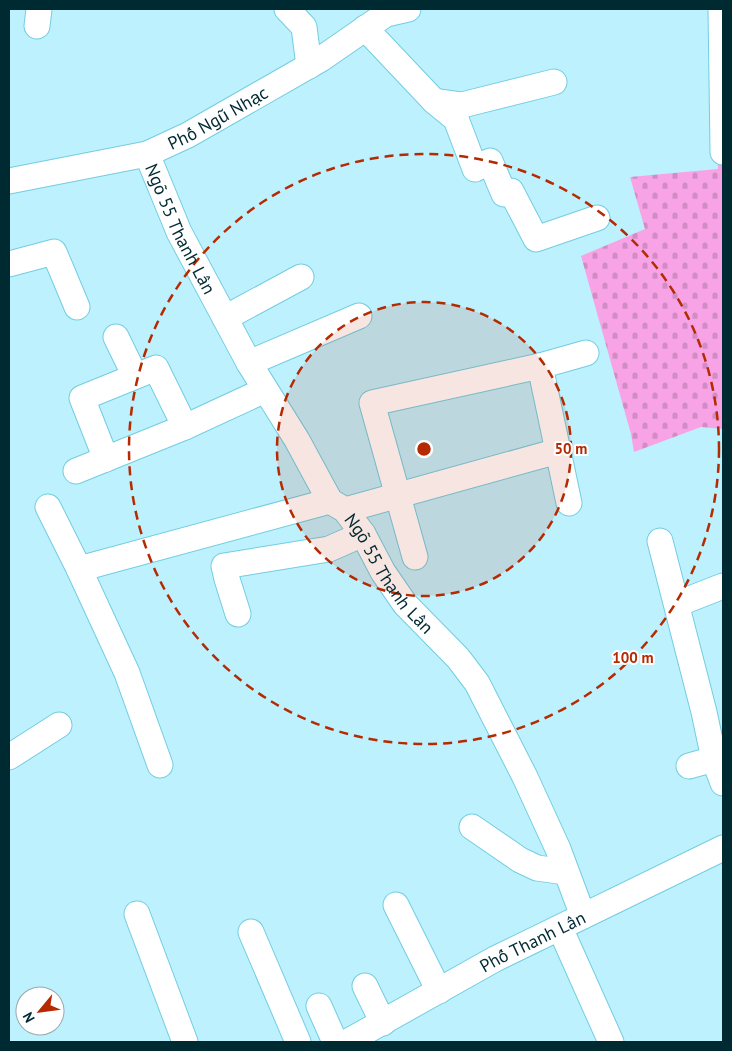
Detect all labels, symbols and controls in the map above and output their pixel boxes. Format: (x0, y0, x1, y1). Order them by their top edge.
street label: Phố Ngũ Nhạc (164, 80, 272, 154)
street label: Ngõ 55 Thanh Lân (141, 160, 221, 298)
text: 50 m (555, 439, 587, 458)
centre of rings (415, 440, 433, 458)
street label: Ngõ 55 Thanh Lân (340, 509, 439, 638)
text: 100 m (612, 648, 654, 667)
street label: Phố Thanh Lân (475, 905, 589, 977)
north arrow (15, 986, 65, 1036)
text: N (19, 1009, 39, 1026)

